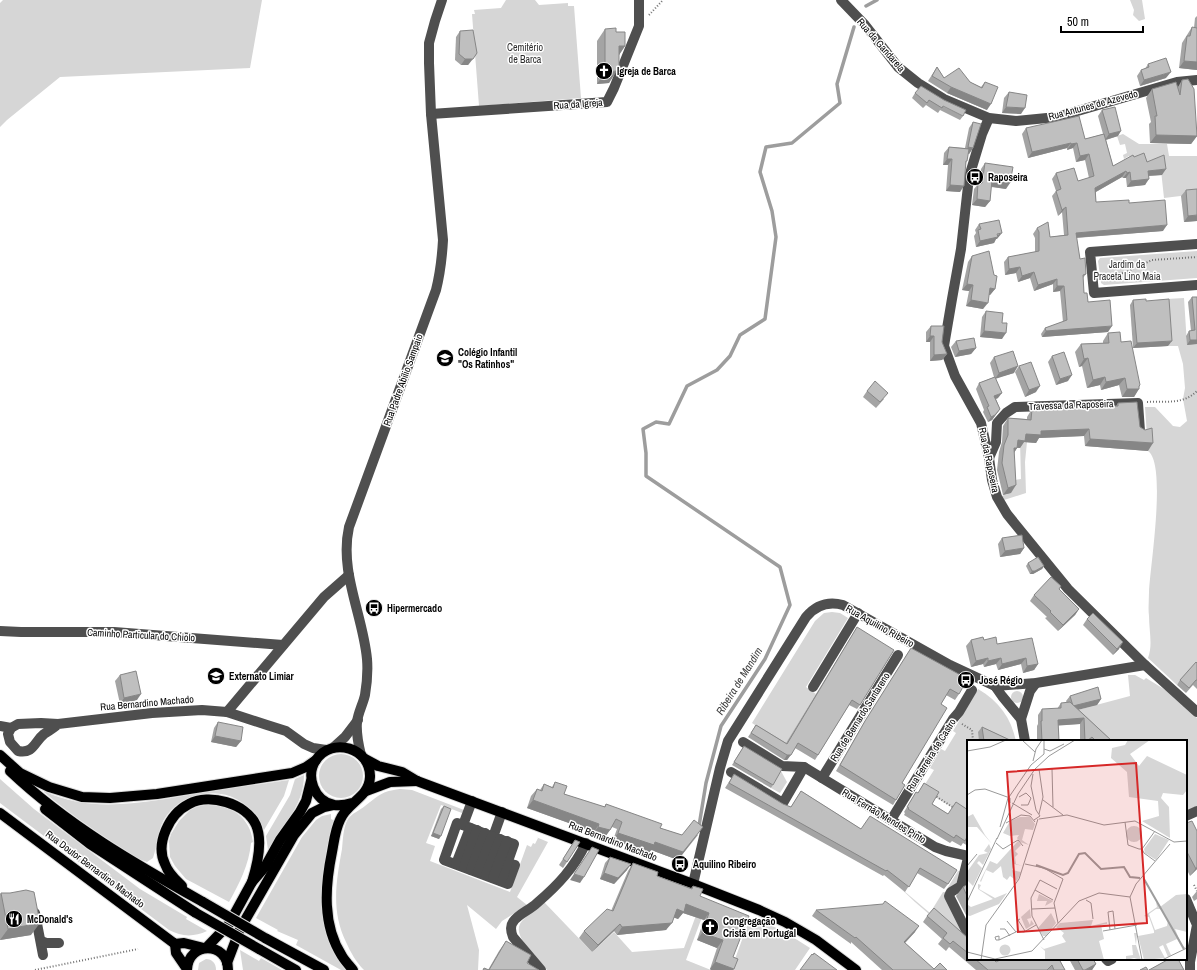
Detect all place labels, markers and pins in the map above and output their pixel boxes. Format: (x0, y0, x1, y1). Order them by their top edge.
church icon: Igreja de Barca (594, 61, 614, 81)
place label: Igreja de Barca (617, 65, 676, 78)
bus stop icon: Raposeira (965, 167, 985, 187)
place label: Raposeira (988, 171, 1028, 184)
place label: Colégio Infantil "Os Ratinhos" (458, 346, 517, 371)
school or university icon: Colégio Infantil "Os Ratinhos" (435, 348, 455, 368)
bus stop icon: Hipermercado (364, 598, 384, 618)
place label: Hipermercado (387, 602, 442, 615)
school or university icon: Externato Limiar (206, 666, 226, 686)
place label: Externato Limiar (229, 670, 295, 683)
bus stop icon: José Régio (956, 670, 976, 690)
place label: José Régio (979, 674, 1023, 687)
bus stop icon: Aquilino Ribeiro (670, 854, 690, 874)
place label: Aquilino Ribeiro (693, 858, 756, 871)
restaurant icon: McDonald's (4, 909, 24, 929)
place label: McDonald's (27, 913, 73, 926)
place label: Congregação Cristã em Portugal (723, 915, 796, 940)
church icon: Congregação Cristã em Portugal (700, 917, 720, 937)

